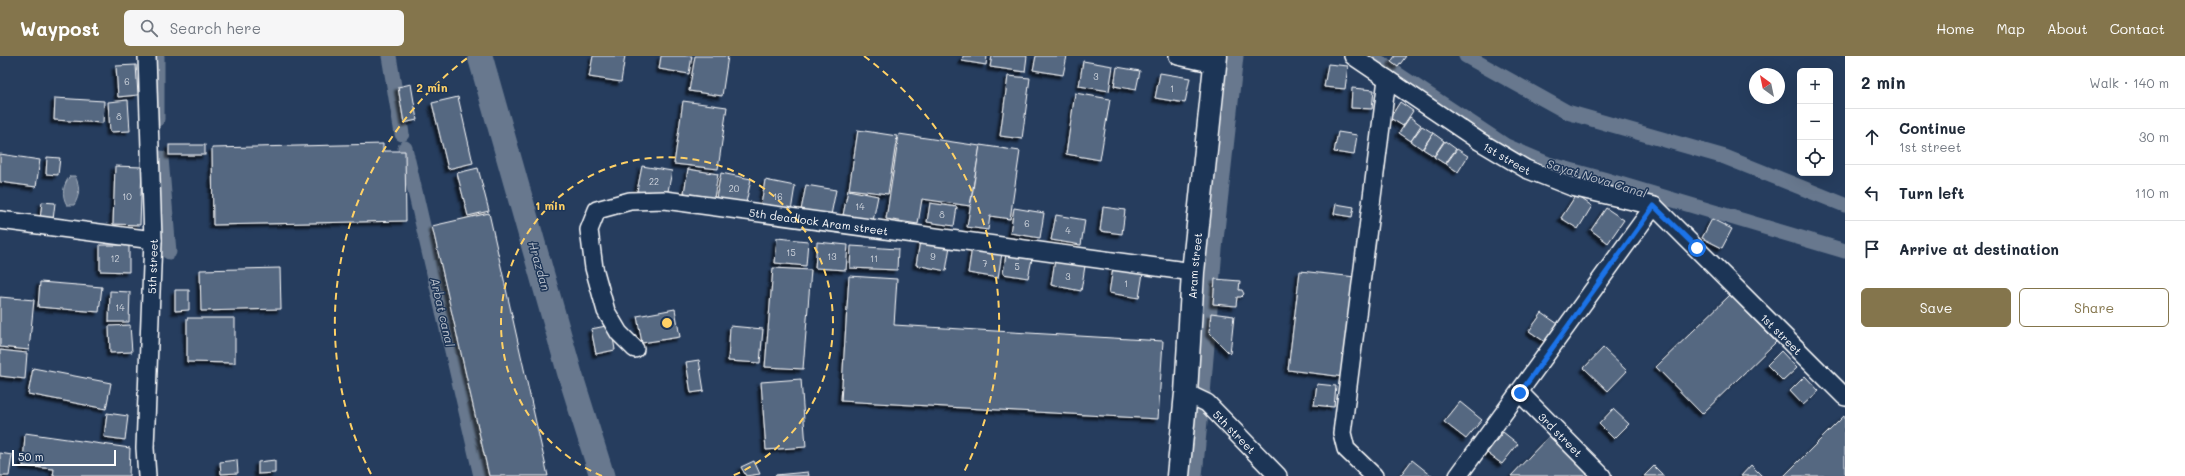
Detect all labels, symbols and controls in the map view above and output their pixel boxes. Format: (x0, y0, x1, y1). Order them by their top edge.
search box (124, 10, 404, 46)
text: Waypost (20, 16, 100, 41)
icon: search (138, 17, 160, 39)
text: Search here (170, 18, 261, 38)
text: Home (1936, 19, 1974, 38)
text: Map (1996, 19, 2025, 38)
text: About (2047, 19, 2088, 38)
text: Contact (2110, 19, 2165, 38)
north arrow (1749, 68, 1785, 104)
map controls (1797, 68, 1833, 176)
button: + (1797, 68, 1833, 104)
house number: 3 (1093, 71, 1099, 82)
text: 2 min (1861, 71, 1906, 93)
text: Walk · 140 m (2089, 74, 2169, 91)
house number: 6 (124, 76, 130, 87)
text: 2 min (416, 79, 448, 95)
house number: 1 (1170, 83, 1174, 94)
button: − (1797, 104, 1833, 140)
house number: 8 (116, 111, 122, 122)
text: Continue (1899, 118, 1966, 138)
icon: ahead (1861, 126, 1883, 148)
text: 30 m (2139, 128, 2169, 145)
street label: 1st street (1481, 138, 1533, 178)
text: 1st street (1899, 138, 1961, 155)
button: locate (1797, 140, 1833, 176)
water label: Sayat Nova Canal (1545, 155, 1649, 201)
house number: 22 (649, 176, 659, 187)
icon: left (1861, 182, 1883, 204)
house number: 20 (729, 183, 740, 194)
text: Turn left (1899, 183, 1964, 203)
text: 110 m (2135, 184, 2169, 201)
house number: 10 (122, 191, 132, 202)
house number: 16 (773, 191, 783, 202)
text: 1 min (535, 197, 565, 213)
house number: 14 (855, 201, 865, 212)
street label: 5th deadlock Aram street (748, 204, 889, 238)
house number: 8 (939, 209, 945, 220)
house number: 6 (1024, 218, 1030, 229)
house number: 4 (1065, 225, 1071, 236)
street label: Aram street (1184, 232, 1205, 299)
street label: 5th street (143, 238, 161, 294)
icon: arrive (1861, 238, 1883, 260)
route start (1688, 239, 1706, 257)
text: Arrive at destination (1899, 239, 2059, 259)
water label: Hrazdan (525, 240, 555, 293)
house number: 15 (786, 247, 796, 258)
house number: 13 (827, 251, 837, 262)
house number: 9 (930, 251, 936, 262)
house number: 12 (110, 253, 120, 264)
house number: 11 (870, 253, 878, 264)
house number: 7 (982, 258, 988, 269)
house number: 5 (1014, 261, 1020, 272)
house number: 3 (1065, 271, 1071, 282)
water label: Arbat canal (427, 276, 459, 348)
house number: 1 (1124, 278, 1128, 289)
button: Save (1861, 288, 2011, 327)
button: Share (2019, 288, 2169, 327)
house number: 14 (115, 302, 125, 313)
street label: 1st street (1758, 310, 1806, 358)
centre of rings (660, 316, 674, 330)
route end (1511, 384, 1529, 402)
street label: 5th street (1210, 406, 1259, 457)
street label: 3rd street (1536, 409, 1586, 460)
scale bar (12, 448, 116, 467)
text: 50 m (18, 449, 44, 464)

